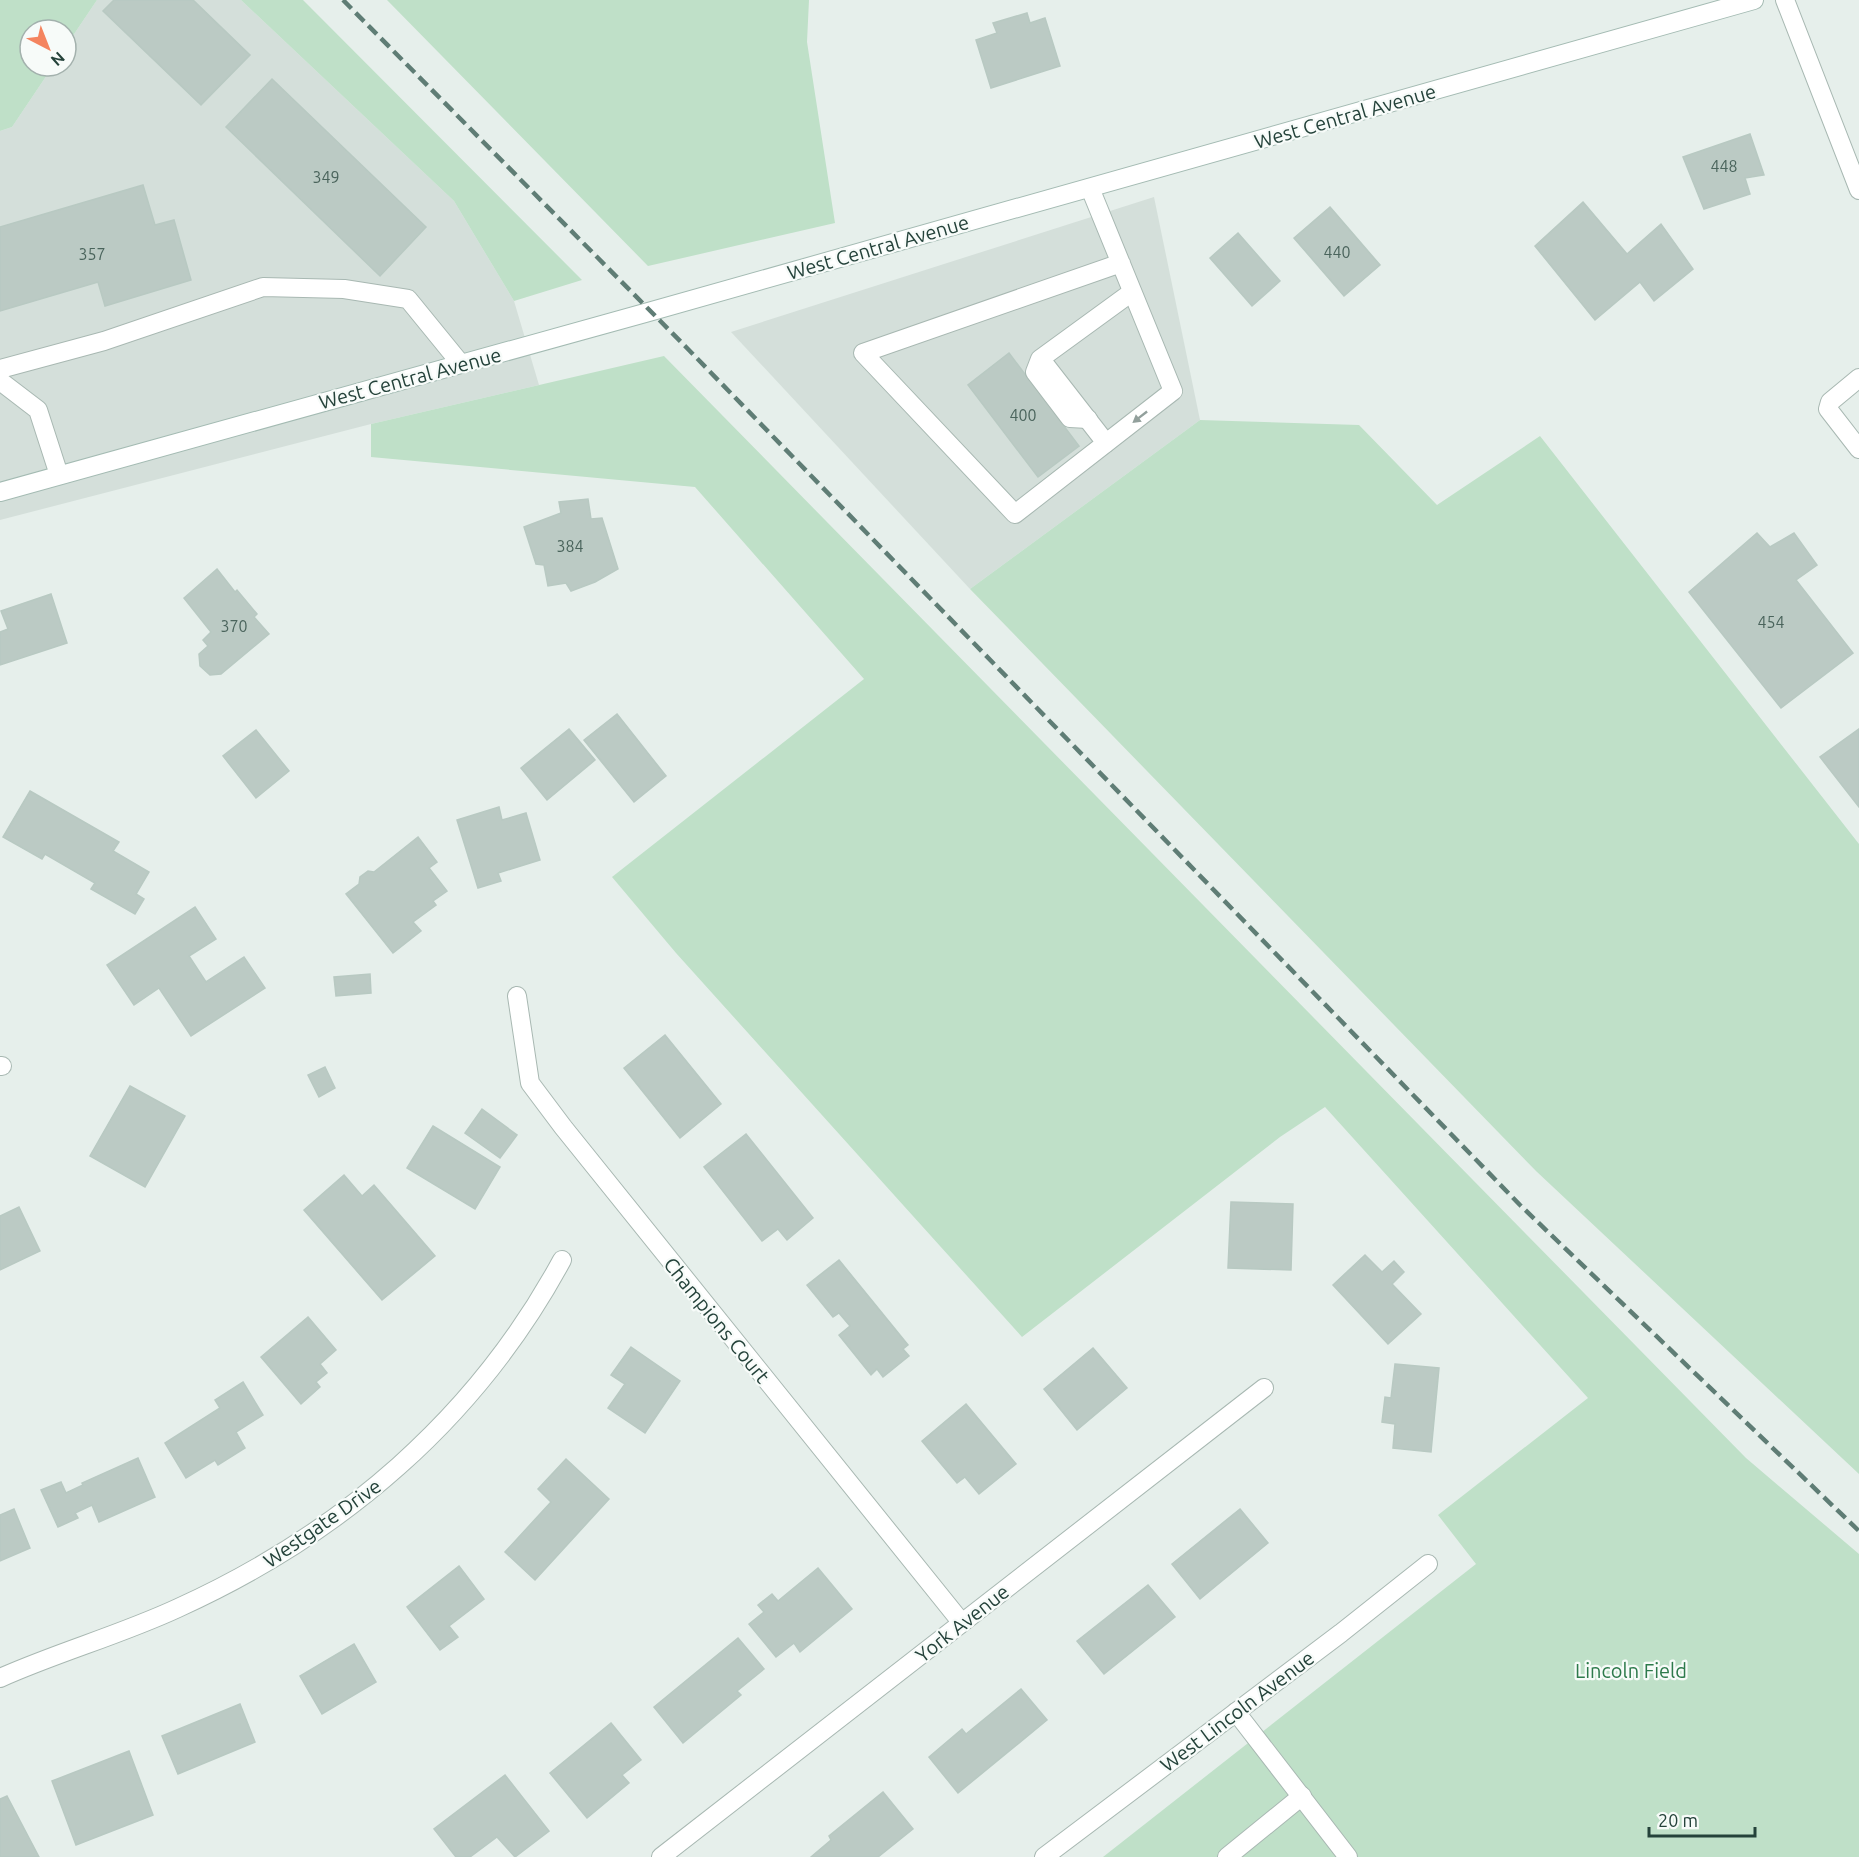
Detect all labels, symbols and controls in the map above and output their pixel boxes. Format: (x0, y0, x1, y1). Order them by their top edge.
north arrow (18, 18, 78, 78)
text: N (48, 48, 68, 70)
street label: West Central Avenue (1251, 79, 1439, 153)
house number: 448 (1710, 157, 1738, 175)
house number: 349 (312, 168, 340, 186)
street label: West Central Avenue (784, 210, 972, 284)
house number: 440 (1323, 243, 1351, 261)
house number: 357 (78, 245, 106, 263)
street label: West Central Avenue (316, 343, 504, 413)
house number: 400 (1009, 406, 1037, 424)
one-way arrow (1132, 411, 1147, 423)
house number: 384 (556, 537, 584, 555)
house number: 454 (1757, 613, 1785, 631)
house number: 370 (220, 617, 248, 635)
street label: Champions Court (659, 1253, 775, 1388)
street label: Westgate Drive (259, 1474, 385, 1572)
street label: York Avenue (911, 1579, 1013, 1667)
street label: West Lincoln Avenue (1156, 1646, 1318, 1776)
park label: Lincoln Field (1575, 1659, 1687, 1682)
scale bar (1649, 1800, 1756, 1838)
text: 20 m (1658, 1810, 1698, 1830)

